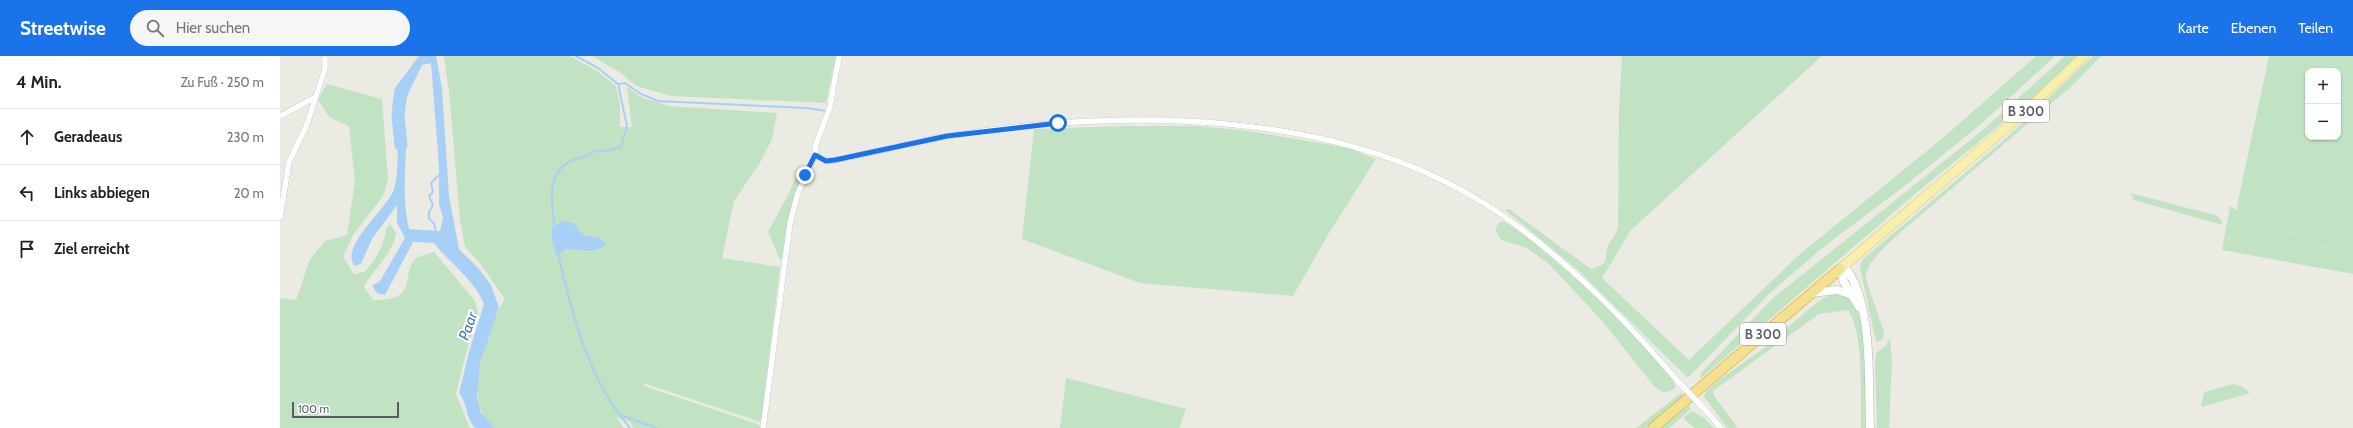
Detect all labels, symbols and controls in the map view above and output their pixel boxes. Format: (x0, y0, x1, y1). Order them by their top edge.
search box (130, 10, 410, 46)
text: Streetwise (20, 17, 106, 40)
icon: search (144, 17, 166, 39)
text: Hier suchen (176, 19, 250, 37)
text: Karte (2178, 19, 2209, 37)
text: Ebenen (2231, 19, 2276, 37)
text: Teilen (2298, 19, 2333, 37)
map controls (2305, 68, 2341, 140)
button: + (2305, 68, 2341, 104)
text: 4 Min. (16, 72, 62, 92)
text: Zu Fuß · 250 m (181, 74, 264, 90)
road number: B 300 (2003, 100, 2049, 122)
button: − (2305, 104, 2341, 140)
route start (1049, 114, 1067, 132)
icon: ahead (16, 126, 38, 148)
text: Geradeaus (54, 128, 122, 146)
text: 230 m (227, 129, 264, 145)
route end (796, 166, 814, 184)
icon: left (16, 182, 38, 204)
text: Links abbiegen (54, 184, 150, 202)
text: 20 m (234, 185, 264, 201)
icon: arrive (16, 238, 38, 260)
text: Ziel erreicht (54, 240, 130, 258)
water label: Paar (455, 308, 482, 343)
road number: B 300 (1740, 323, 1786, 345)
scale bar (292, 400, 399, 419)
text: 100 m (298, 402, 329, 416)

